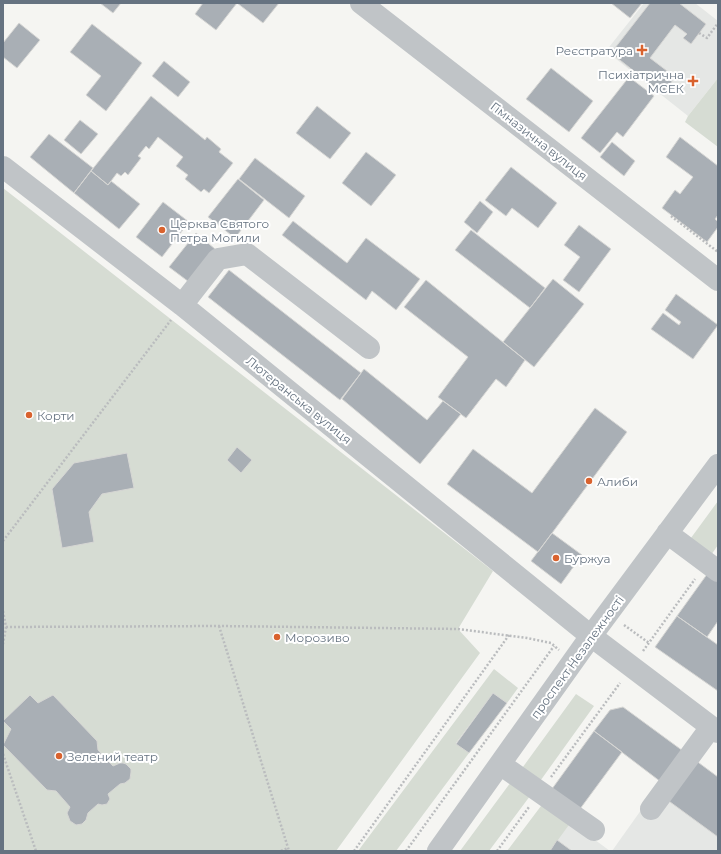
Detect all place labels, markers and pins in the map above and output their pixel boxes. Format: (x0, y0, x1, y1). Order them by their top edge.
place label: Реєстратура (555, 43, 633, 58)
marker: Реєстратура (636, 44, 648, 56)
place label: Психіатрична МСЕК (598, 67, 685, 96)
marker: Психіатрична МСЕК (687, 75, 699, 87)
place label: Церква Святого Петра Могили (170, 216, 269, 245)
marker: Церква Святого Петра Могили (157, 225, 167, 235)
place label: Корти (37, 408, 75, 423)
marker: Корти (24, 410, 34, 420)
place label: Алиби (597, 474, 638, 489)
marker: Алиби (584, 476, 594, 486)
place label: Буржуа (564, 551, 610, 566)
marker: Буржуа (551, 553, 561, 563)
place label: Морозиво (285, 630, 350, 645)
marker: Морозиво (272, 632, 282, 642)
place label: Зелений театр (67, 749, 158, 764)
marker: Зелений театр (54, 751, 64, 761)

